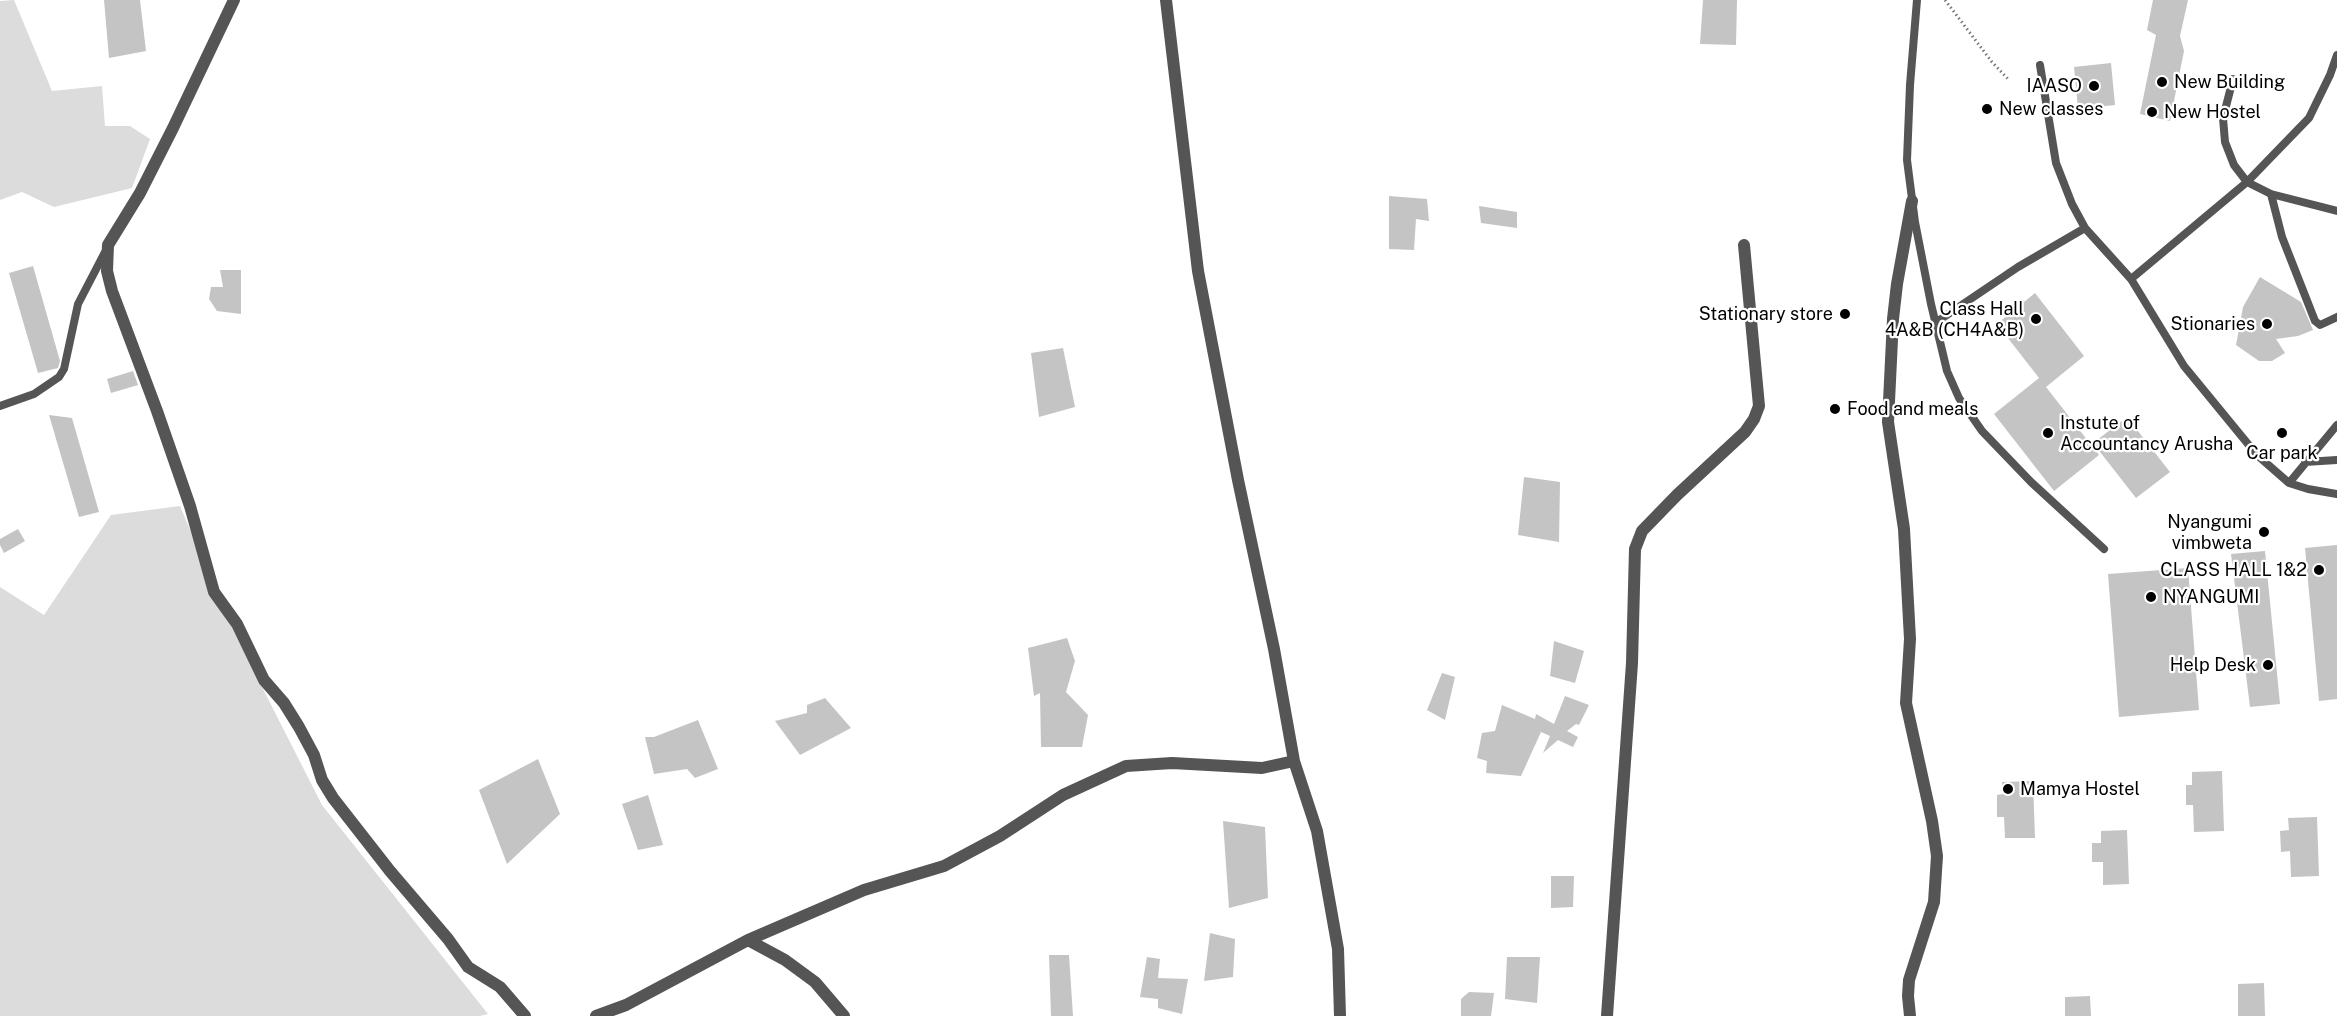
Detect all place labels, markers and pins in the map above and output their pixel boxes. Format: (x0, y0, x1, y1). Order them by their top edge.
place label: New Building (2174, 71, 2285, 93)
place label: IAASO (2026, 75, 2082, 97)
marker: New Building (2155, 75, 2169, 89)
marker: IAASO (2087, 79, 2101, 93)
place label: New classes (1999, 98, 2103, 120)
place label: New Hostel (2164, 101, 2261, 123)
marker: New classes (1980, 102, 1994, 116)
marker: New Hostel (2145, 105, 2159, 119)
place label: Class Hall 4A&B (CH4A&B) (1885, 298, 2024, 340)
place label: Stationary store (1699, 303, 1833, 325)
marker: Stationary store (1838, 307, 1852, 321)
marker: Class Hall 4A&B (CH4A&B) (2029, 312, 2043, 326)
place label: Stionaries (2171, 313, 2255, 335)
marker: Stionaries (2260, 317, 2274, 331)
place label: Food and meals (1847, 398, 1978, 420)
marker: Food and meals (1828, 402, 1842, 416)
place label: Instute of Accountancy Arusha (2060, 412, 2233, 454)
marker: Instute of Accountancy Arusha (2041, 426, 2055, 440)
marker: Car park (2275, 426, 2289, 440)
place label: Car park (2246, 442, 2318, 464)
place label: Nyangumi vimbweta (2167, 511, 2252, 554)
marker: Nyangumi vimbweta (2257, 525, 2271, 539)
place label: CLASS HALL 1&2 (2160, 559, 2307, 581)
marker: CLASS HALL 1&2 (2312, 563, 2326, 577)
place label: NYANGUMI (2163, 586, 2259, 608)
marker: NYANGUMI (2144, 590, 2158, 604)
place label: Help Desk (2170, 654, 2256, 676)
marker: Help Desk (2261, 658, 2275, 672)
place label: Mamya Hostel (2020, 778, 2140, 800)
marker: Mamya Hostel (2001, 782, 2015, 796)

